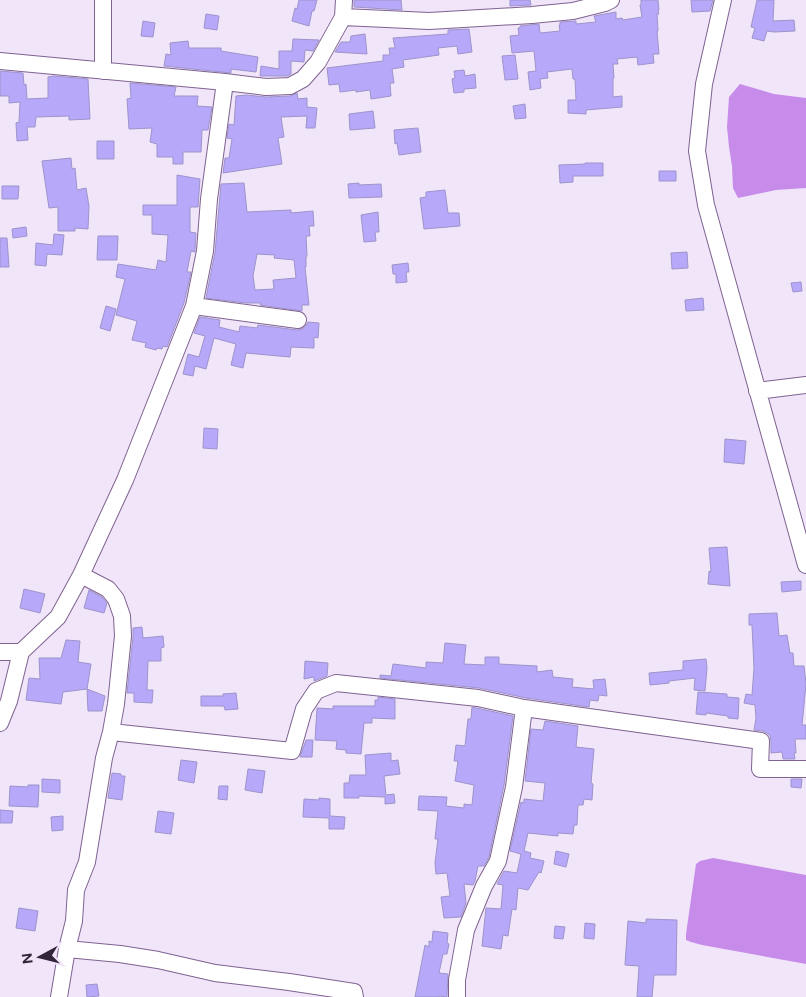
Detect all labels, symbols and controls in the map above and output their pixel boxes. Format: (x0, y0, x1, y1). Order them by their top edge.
north arrow (15, 932, 65, 982)
text: N (18, 952, 37, 965)

